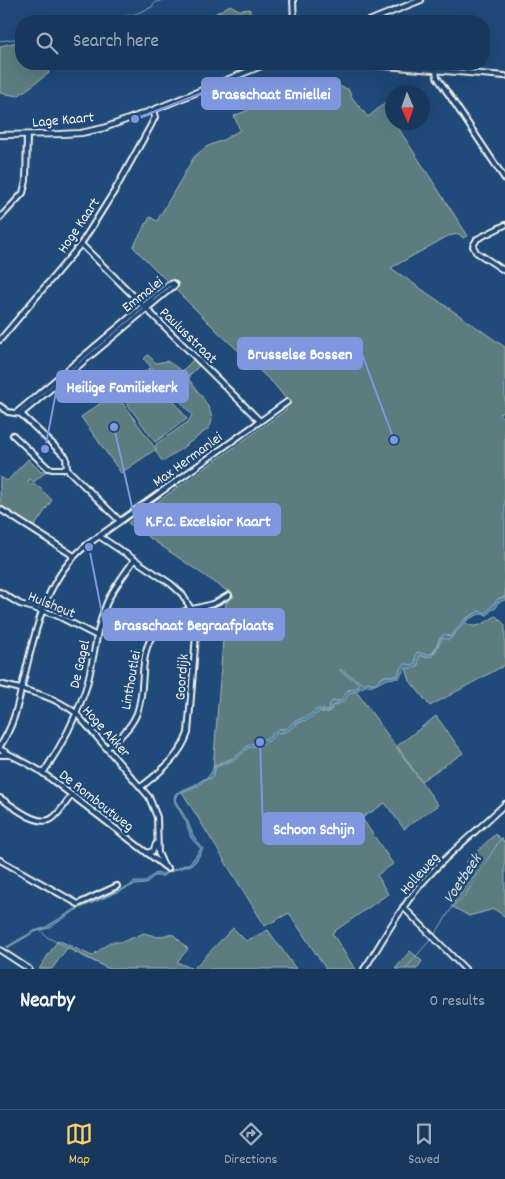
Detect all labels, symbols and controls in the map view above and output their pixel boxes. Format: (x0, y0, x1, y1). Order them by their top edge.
search box (15, 15, 490, 70)
icon: search (33, 29, 61, 57)
text: Search here (73, 29, 159, 56)
callout: Brasschaat Emiellei (202, 78, 340, 109)
text: Brasschaat Emiellei (212, 84, 330, 107)
north arrow (385, 85, 430, 130)
street label: Lage Kaart (31, 107, 95, 135)
street label: Hoge Kaart (53, 193, 107, 258)
street label: Emmalei (118, 272, 169, 319)
street label: Paulusstraat (153, 303, 222, 370)
callout: Brusselse Bossen (238, 338, 362, 369)
text: Brusselse Bossen (248, 344, 352, 367)
callout: Heilige Familiekerk (57, 371, 188, 402)
text: Heilige Familiekerk (66, 377, 178, 400)
street label: Max Hermanlei (149, 428, 228, 494)
callout: K.F.C. Excelsior Kaart (135, 504, 280, 535)
text: K.F.C. Excelsior Kaart (145, 511, 271, 534)
street label: Hulshout (24, 586, 79, 626)
callout: Brasschaat Begraafplaats (104, 609, 284, 640)
text: Brasschaat Begraafplaats (114, 615, 274, 638)
street label: De Gagel (65, 638, 97, 691)
street label: Linthoutlei (116, 649, 148, 712)
street label: Goordijk (170, 653, 196, 701)
street label: Hoge Akker (76, 701, 135, 764)
street label: De Romboutweg (54, 765, 138, 838)
callout: Schoon Schijn (263, 813, 364, 844)
text: Schoon Schijn (273, 819, 355, 842)
street label: Holleweg (395, 848, 446, 901)
water label: Voetbeek (438, 849, 489, 909)
text: Nearby (20, 987, 75, 1017)
text: 0 results (430, 990, 485, 1013)
tab: Map (65, 1120, 93, 1170)
tab: Directions (224, 1120, 277, 1170)
tab: Saved (408, 1120, 440, 1170)

